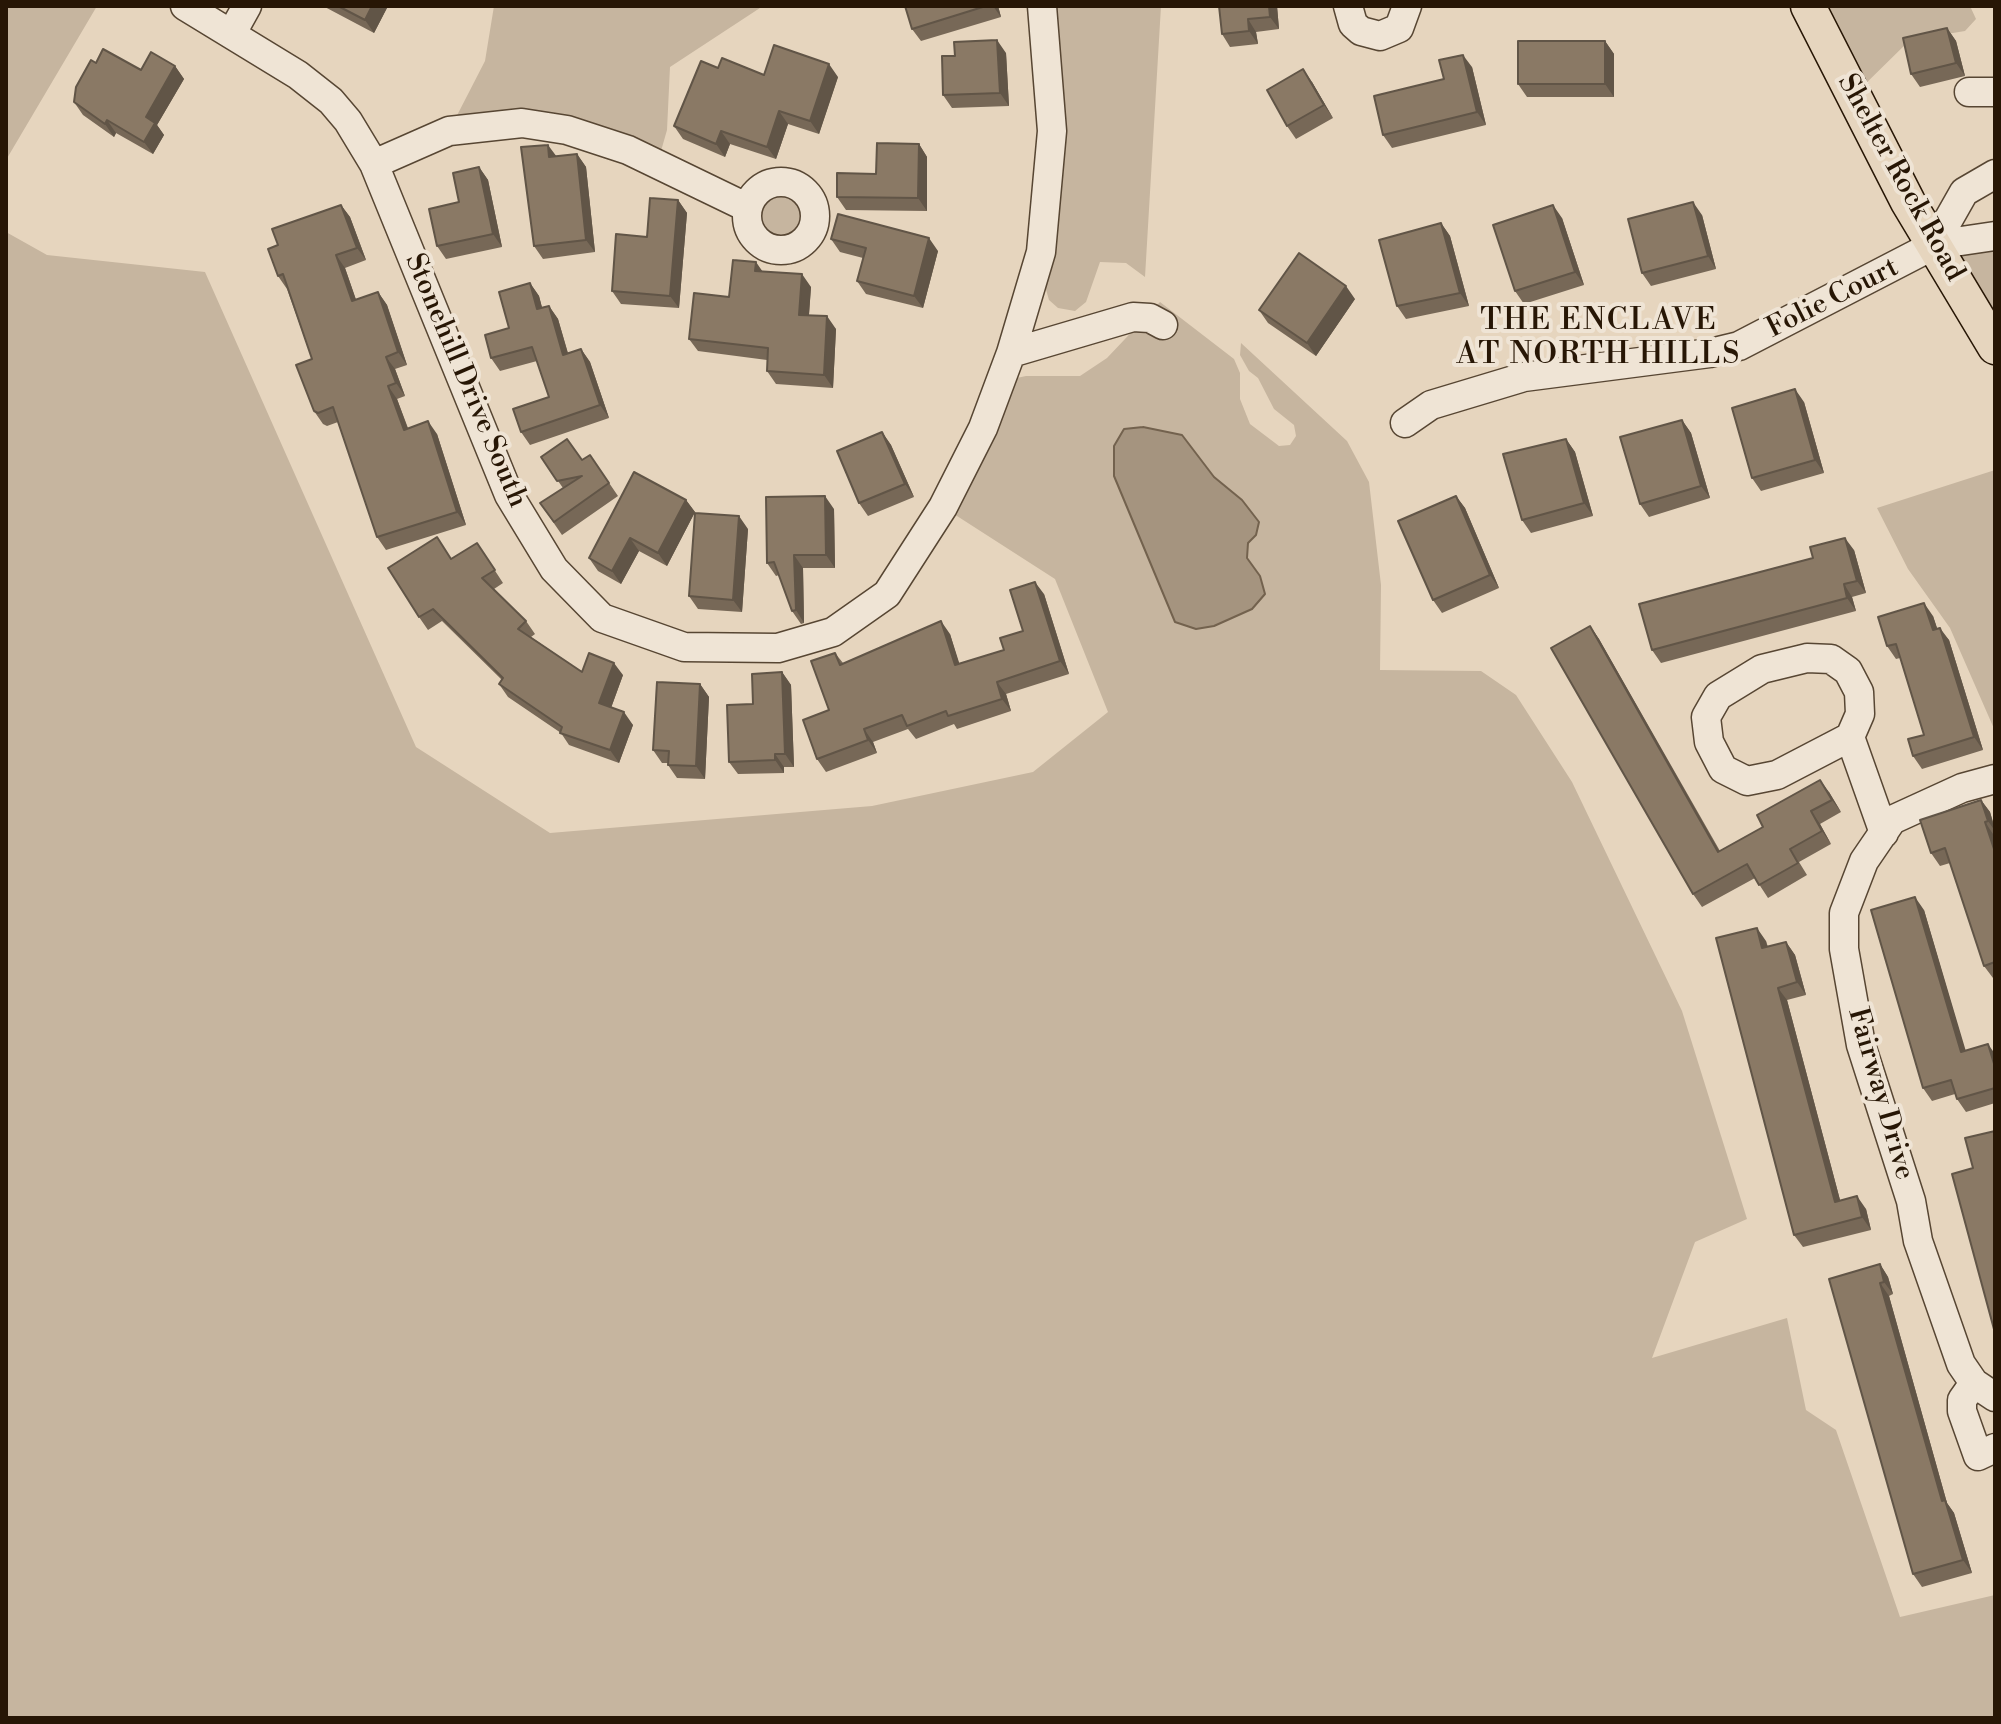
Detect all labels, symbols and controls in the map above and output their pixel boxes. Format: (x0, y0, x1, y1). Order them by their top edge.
street label: Shelter Rock Road (1829, 69, 1971, 287)
street label: Stonehill Drive South (396, 249, 534, 513)
street label: Folie Court (1762, 252, 1904, 346)
district label: THE ENCLAVE AT NORTH HILLS (1457, 304, 1741, 374)
street label: Fairway Drive (1839, 1004, 1921, 1184)

